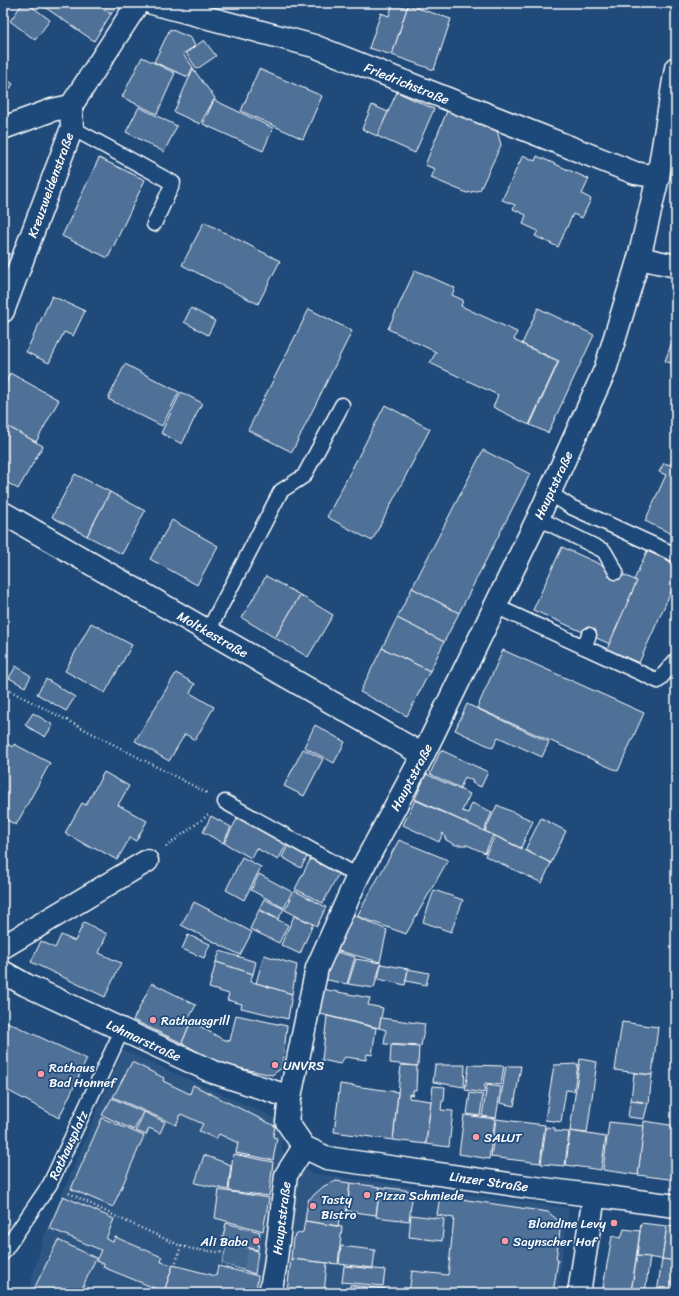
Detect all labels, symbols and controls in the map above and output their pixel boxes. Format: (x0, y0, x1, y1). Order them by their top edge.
street label: Friedrichstraße (361, 56, 453, 111)
street label: Kreuzweidenstraße (21, 129, 80, 241)
street label: Hauptstraße (527, 447, 580, 523)
street label: Moltkestraße (173, 605, 253, 664)
street label: Hauptstraße (384, 739, 439, 815)
place label: Rathausgrill (161, 1009, 230, 1032)
street label: Lohmarstraße (102, 1013, 185, 1068)
marker: Rathausgrill (148, 1015, 158, 1025)
place label: UNVRS (283, 1054, 324, 1077)
place label: Rathaus Bad Honnef (49, 1056, 118, 1094)
marker: UNVRS (270, 1060, 280, 1070)
marker: Rathaus Bad Honnef (36, 1069, 46, 1079)
street label: Rathausplatz (42, 1106, 95, 1184)
place label: SALUT (484, 1126, 523, 1149)
marker: SALUT (471, 1132, 481, 1142)
street label: Linzer Straße (448, 1165, 530, 1198)
street label: Hauptstraße (266, 1180, 297, 1256)
place label: Pizza Schmiede (375, 1184, 464, 1207)
place label: Tasty Bistro (321, 1188, 357, 1226)
marker: Pizza Schmiede (362, 1190, 372, 1200)
marker: Tasty Bistro (308, 1201, 318, 1211)
place label: Blondine Levy (528, 1212, 606, 1235)
marker: Blondine Levy (609, 1218, 619, 1228)
place label: Ali Baba (200, 1230, 248, 1253)
place label: Saynscher Hof (513, 1230, 599, 1253)
marker: Ali Baba (251, 1236, 261, 1246)
marker: Saynscher Hof (500, 1236, 510, 1246)

